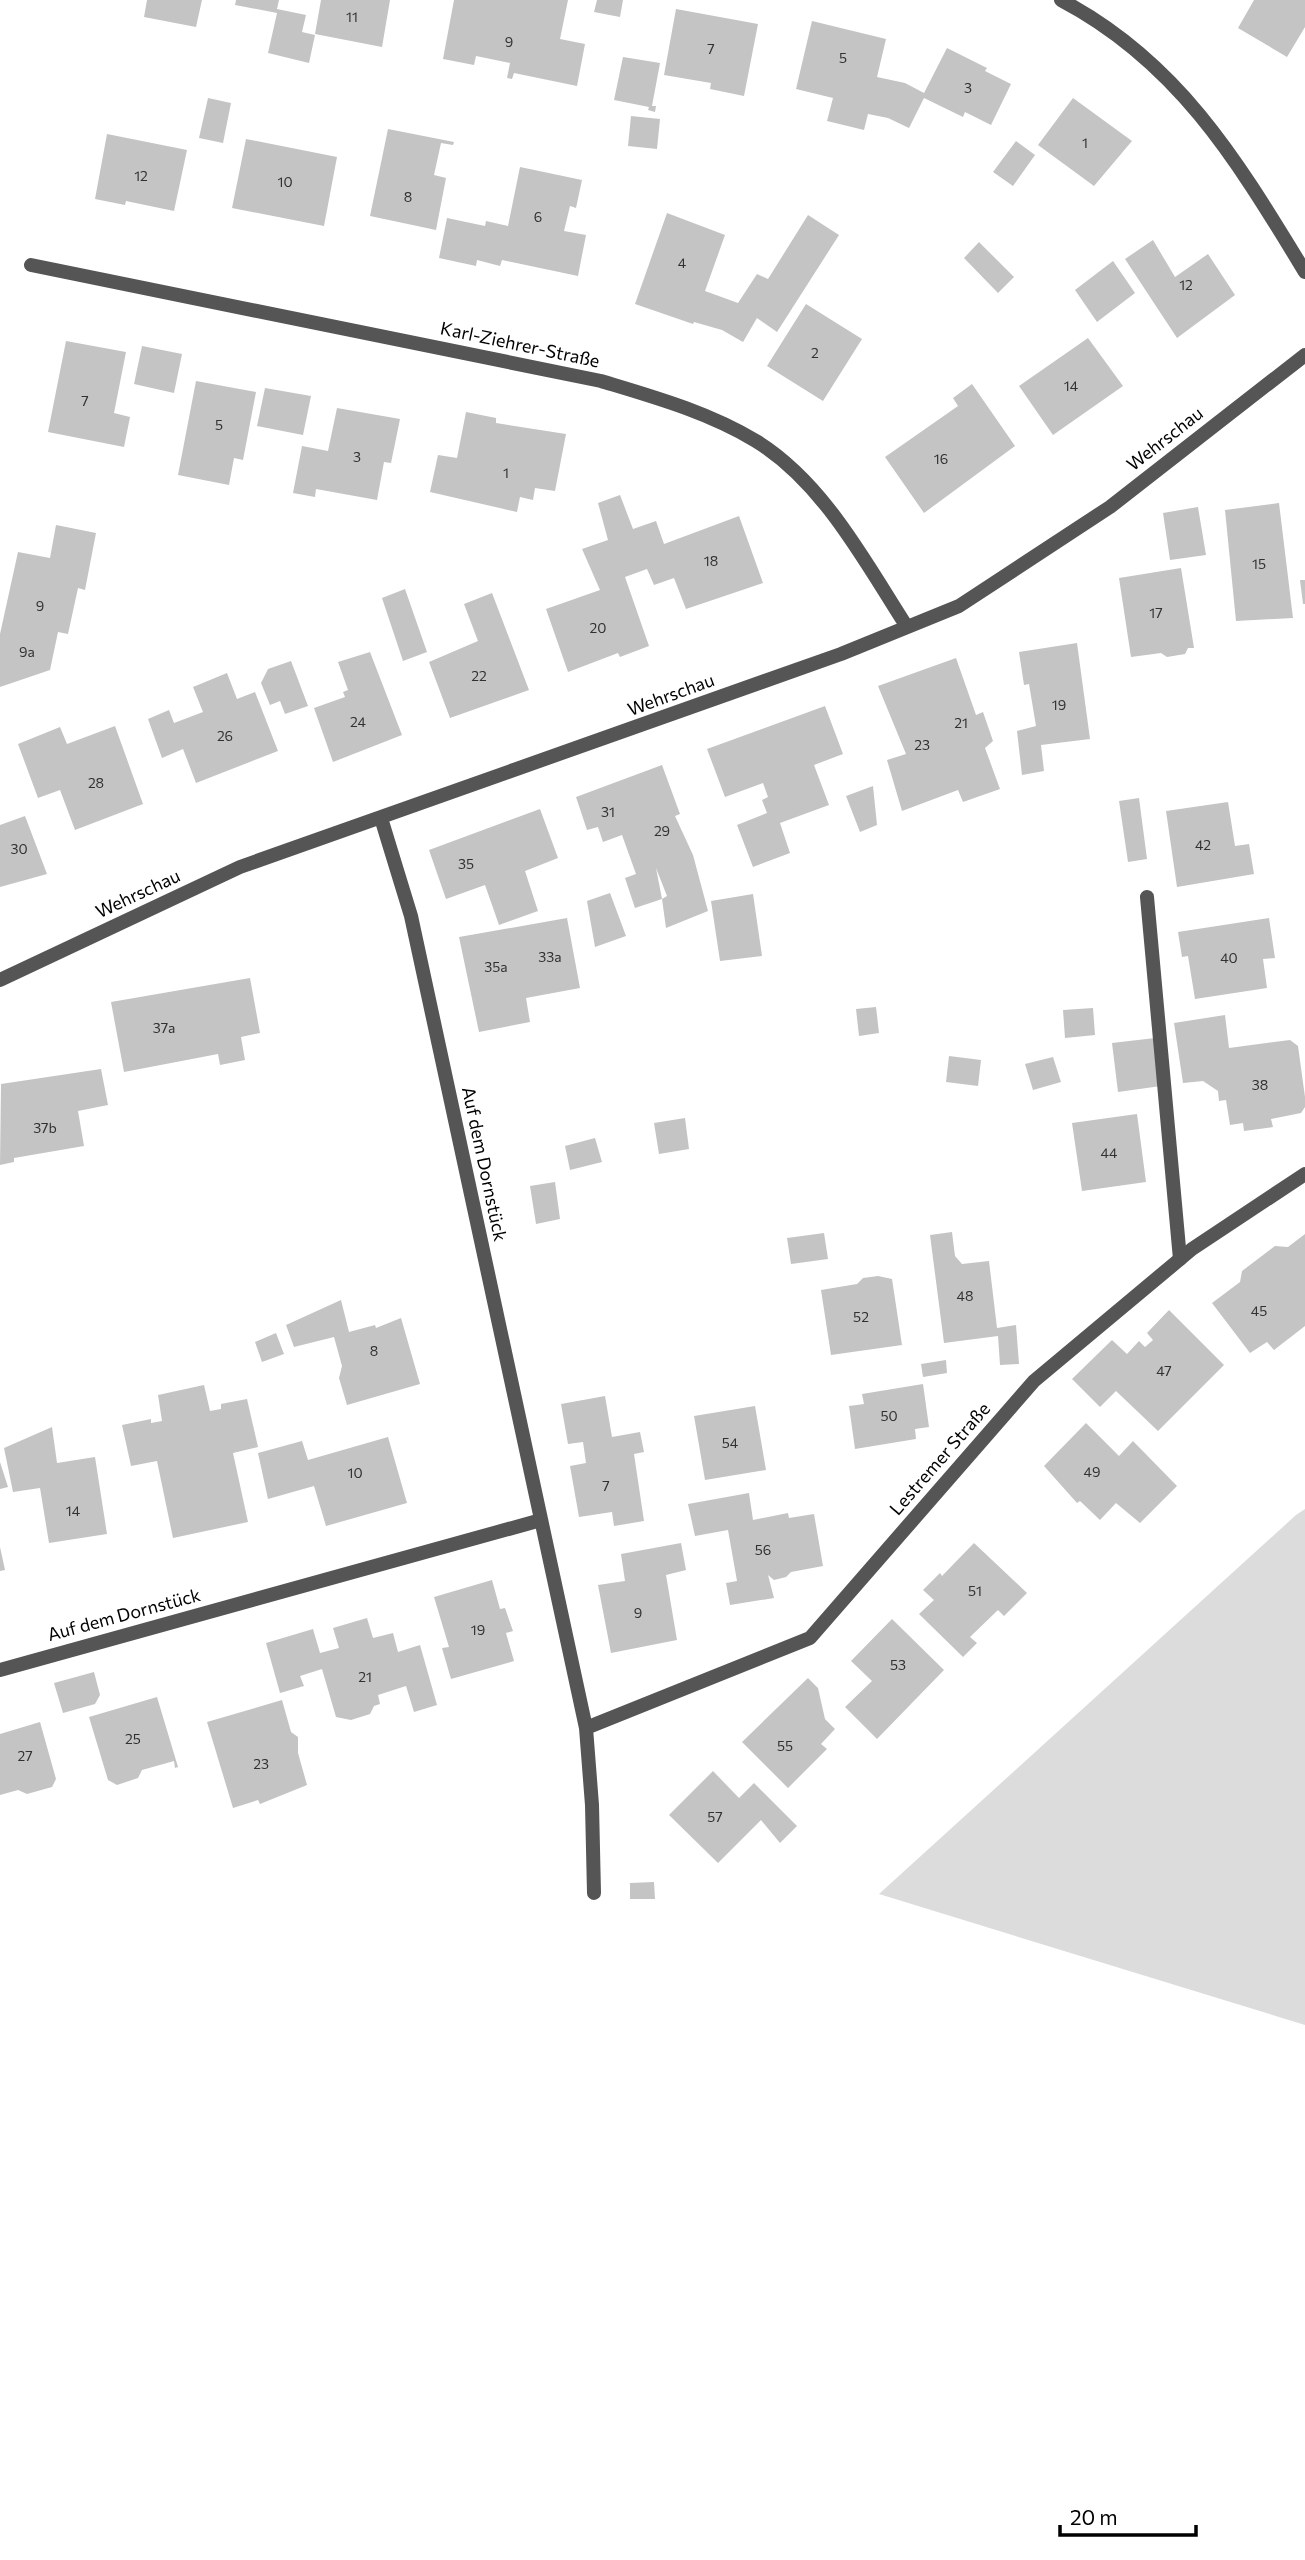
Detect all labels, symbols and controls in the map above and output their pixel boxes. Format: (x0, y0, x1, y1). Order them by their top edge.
house number: 11 (346, 8, 358, 25)
house number: 9 (505, 33, 513, 50)
house number: 7 (707, 40, 715, 57)
house number: 5 (839, 49, 847, 66)
house number: 3 (964, 79, 972, 96)
house number: 1 (1082, 134, 1088, 151)
house number: 12 (134, 167, 148, 184)
house number: 10 (277, 173, 293, 190)
house number: 8 (404, 188, 412, 205)
house number: 6 (534, 208, 542, 225)
house number: 4 (678, 254, 687, 271)
house number: 12 (1179, 276, 1193, 293)
street label: Karl-Ziehrer-Straße (439, 316, 602, 372)
house number: 2 (811, 344, 819, 361)
house number: 14 (1064, 377, 1079, 394)
house number: 7 (81, 392, 89, 409)
street label: Wehrschau (1122, 402, 1207, 475)
house number: 5 (215, 416, 223, 433)
house number: 3 (353, 448, 361, 465)
house number: 16 (934, 450, 948, 467)
house number: 1 (503, 464, 509, 481)
house number: 18 (704, 552, 718, 569)
house number: 15 (1252, 555, 1266, 572)
house number: 9 (36, 597, 44, 614)
house number: 17 (1149, 604, 1163, 621)
house number: 20 (590, 619, 606, 636)
house number: 9a (19, 643, 35, 660)
house number: 22 (471, 667, 487, 684)
street label: Wehrschau (624, 668, 717, 720)
house number: 19 (1052, 696, 1066, 713)
house number: 24 (350, 713, 367, 730)
house number: 21 (954, 714, 968, 731)
house number: 26 (217, 727, 233, 744)
house number: 23 (914, 736, 930, 753)
house number: 28 (88, 774, 104, 791)
house number: 31 (601, 803, 615, 820)
house number: 29 (654, 822, 670, 839)
house number: 42 (1195, 836, 1211, 853)
house number: 30 (10, 840, 28, 857)
house number: 35 (458, 855, 474, 872)
street label: Wehrschau (92, 864, 183, 922)
house number: 33a (538, 948, 562, 965)
house number: 40 (1220, 949, 1238, 966)
house number: 35a (484, 958, 508, 975)
house number: 37a (153, 1019, 175, 1036)
house number: 38 (1252, 1076, 1268, 1093)
street label: Auf dem Dornstück (458, 1084, 512, 1243)
house number: 37b (33, 1119, 57, 1136)
house number: 44 (1101, 1144, 1118, 1161)
house number: 48 (957, 1287, 973, 1304)
house number: 45 (1251, 1302, 1267, 1319)
house number: 52 (853, 1308, 869, 1325)
house number: 8 (370, 1342, 378, 1359)
house number: 47 (1156, 1362, 1172, 1379)
street label: Lestremer Straße (884, 1397, 994, 1519)
house number: 50 (880, 1407, 898, 1424)
house number: 54 (722, 1434, 739, 1451)
house number: 49 (1084, 1463, 1100, 1480)
house number: 10 (347, 1464, 363, 1481)
house number: 7 (602, 1477, 610, 1494)
house number: 14 (66, 1502, 81, 1519)
house number: 56 (755, 1541, 771, 1558)
house number: 51 (968, 1582, 982, 1599)
street label: Auf dem Dornstück (45, 1583, 203, 1645)
house number: 9 (634, 1604, 642, 1621)
house number: 19 (471, 1621, 485, 1638)
house number: 53 (890, 1656, 906, 1673)
house number: 21 (358, 1668, 372, 1685)
house number: 25 (125, 1730, 141, 1747)
house number: 55 (777, 1737, 793, 1754)
house number: 27 (17, 1747, 33, 1764)
house number: 23 (253, 1755, 269, 1772)
house number: 57 (707, 1808, 723, 1825)
scale bar (1060, 2494, 1196, 2538)
text: 20 m (1070, 2504, 1118, 2529)

